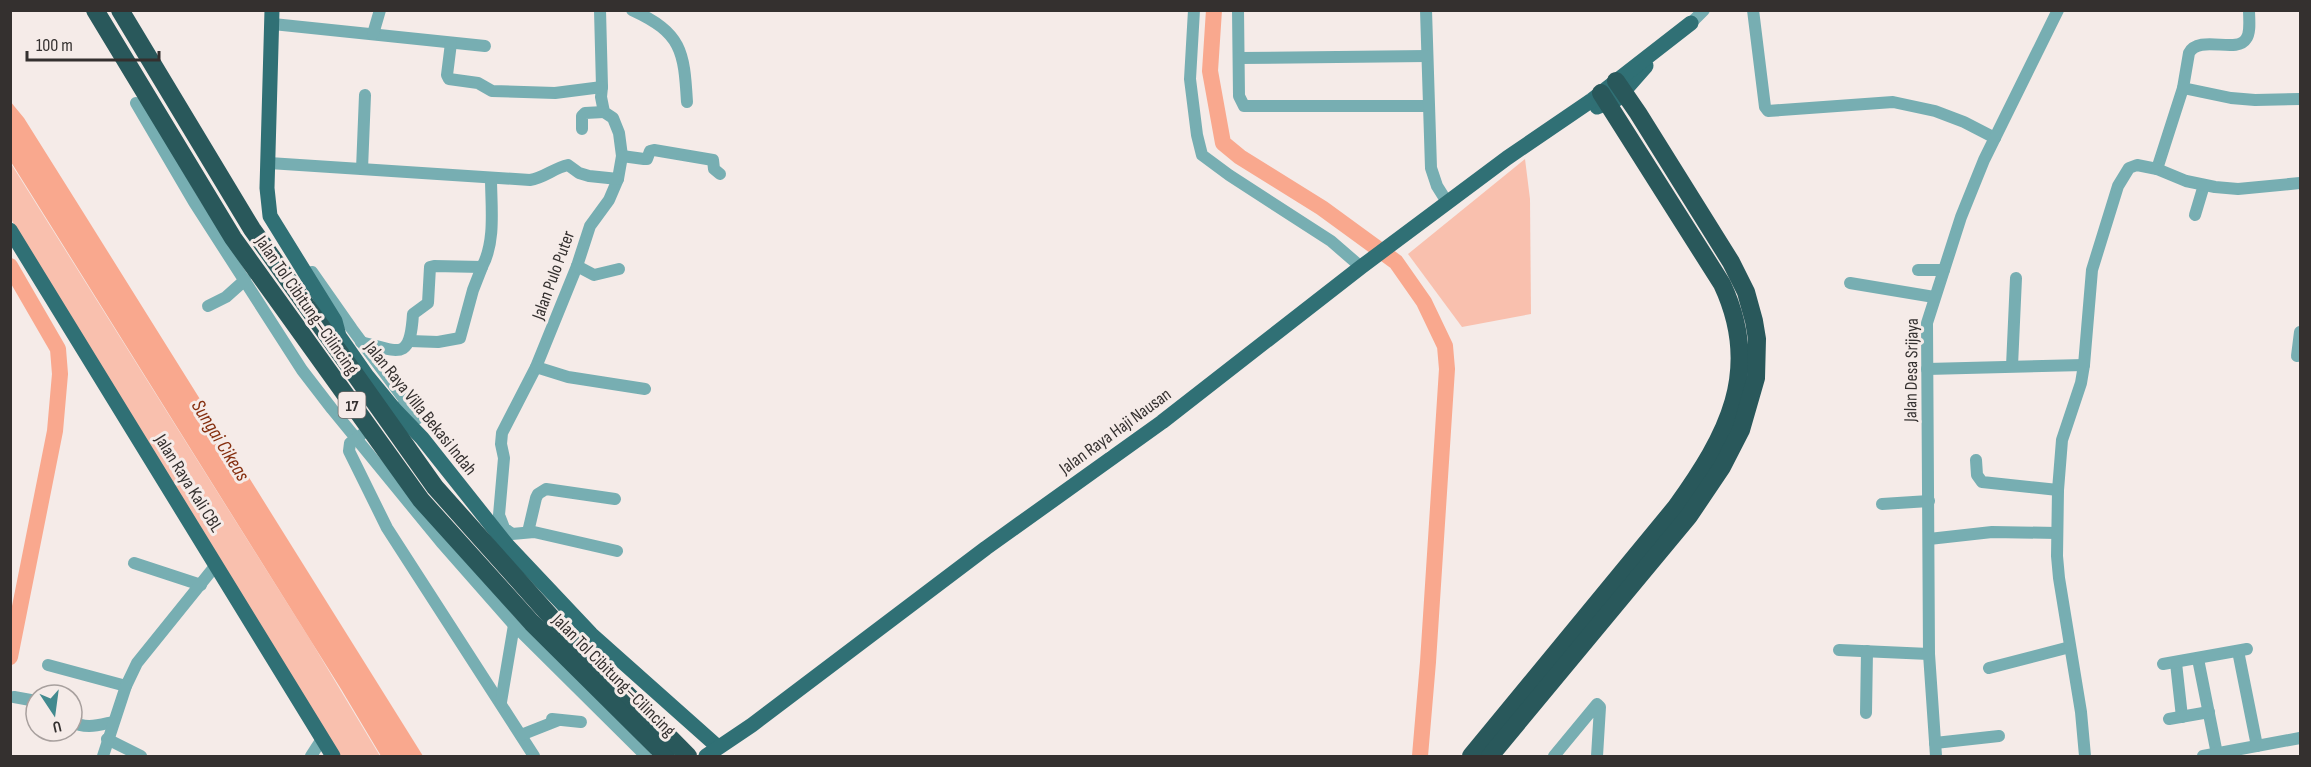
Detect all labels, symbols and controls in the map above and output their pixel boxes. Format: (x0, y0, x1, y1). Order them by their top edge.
scale bar (27, 24, 159, 62)
text: 100 m (36, 35, 73, 56)
street label: Jalan Pulo Puter (527, 228, 579, 323)
street label: Jalan Tol Cibitung–Cilincing (250, 231, 362, 379)
street label: Jalan Desa Srijaya (1900, 318, 1923, 423)
street label: Jalan Raya Villa Bekasi Indah (360, 336, 481, 479)
street label: Jalan Raya Haji Nausan (1055, 384, 1175, 480)
road number: 17 (338, 392, 366, 418)
water label: Sungai Cikeas (186, 396, 254, 486)
street label: Jalan Raya Kali CBL (150, 430, 227, 536)
street label: Jalan Tol Cibitung–Cilincing (547, 609, 679, 741)
north arrow (24, 683, 84, 743)
text: U (51, 716, 63, 736)

